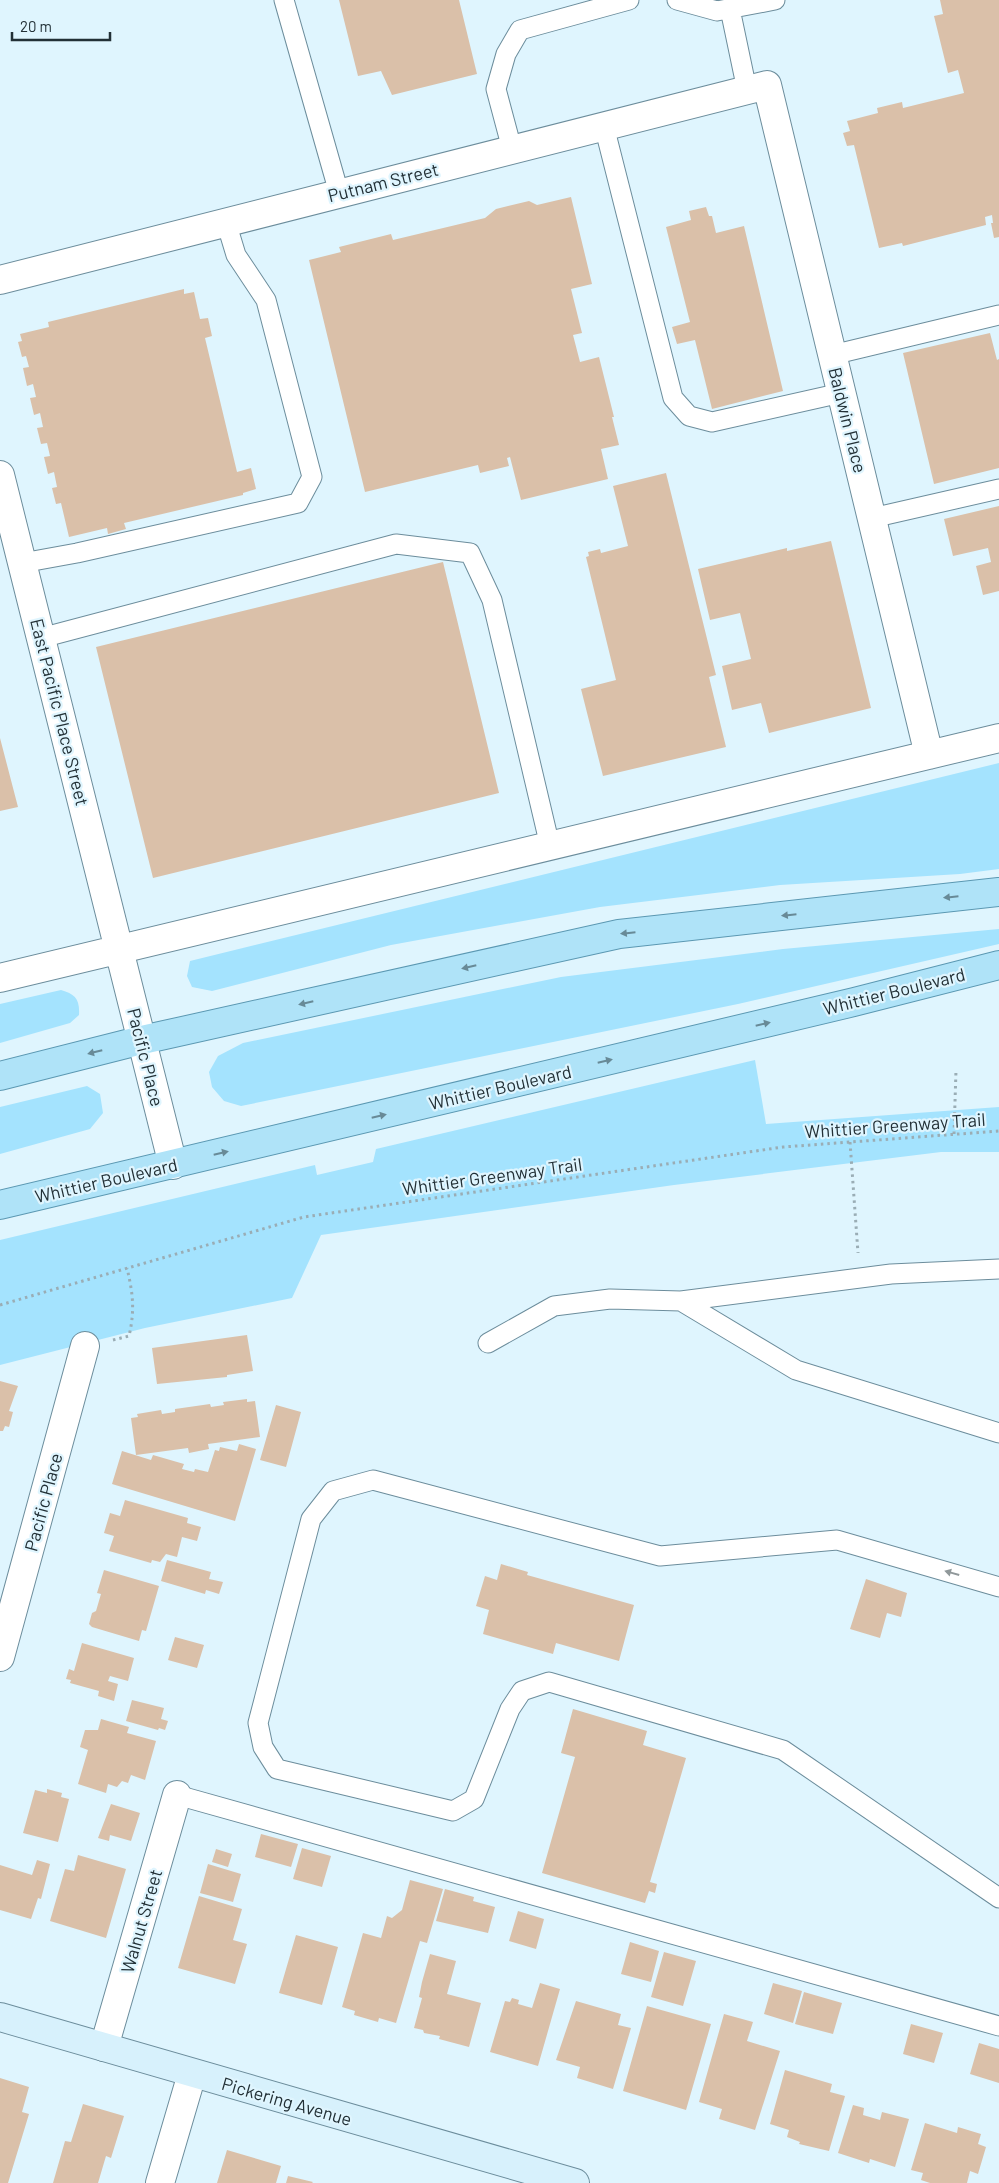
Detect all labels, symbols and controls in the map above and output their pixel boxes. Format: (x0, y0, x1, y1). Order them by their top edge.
scale bar (12, 10, 110, 42)
text: 20 m (20, 17, 52, 35)
street label: Putnam Street (325, 158, 441, 206)
street label: Baldwin Place (824, 365, 872, 475)
street label: East Pacific Place Street (26, 616, 94, 808)
one-way arrow (942, 893, 958, 901)
one-way arrow (781, 911, 797, 919)
one-way arrow (619, 929, 635, 937)
one-way arrow (461, 963, 476, 971)
street label: Whittier Boulevard (821, 963, 967, 1019)
one-way arrow (299, 999, 314, 1007)
street label: Pacific Place (123, 1006, 169, 1108)
one-way arrow (755, 1020, 770, 1028)
one-way arrow (87, 1048, 102, 1056)
one-way arrow (597, 1057, 612, 1065)
street label: Whittier Boulevard (427, 1060, 573, 1114)
street label: Whittier Greenway Trail (804, 1108, 986, 1142)
one-way arrow (371, 1111, 386, 1119)
one-way arrow (213, 1149, 228, 1157)
street label: Whittier Greenway Trail (401, 1152, 583, 1200)
street label: Whittier Boulevard (33, 1153, 179, 1207)
street label: Pacific Place (19, 1451, 67, 1553)
one-way arrow (945, 1569, 960, 1577)
street label: Walnut Street (116, 1867, 166, 1975)
street label: Pickering Avenue (219, 2072, 355, 2130)

